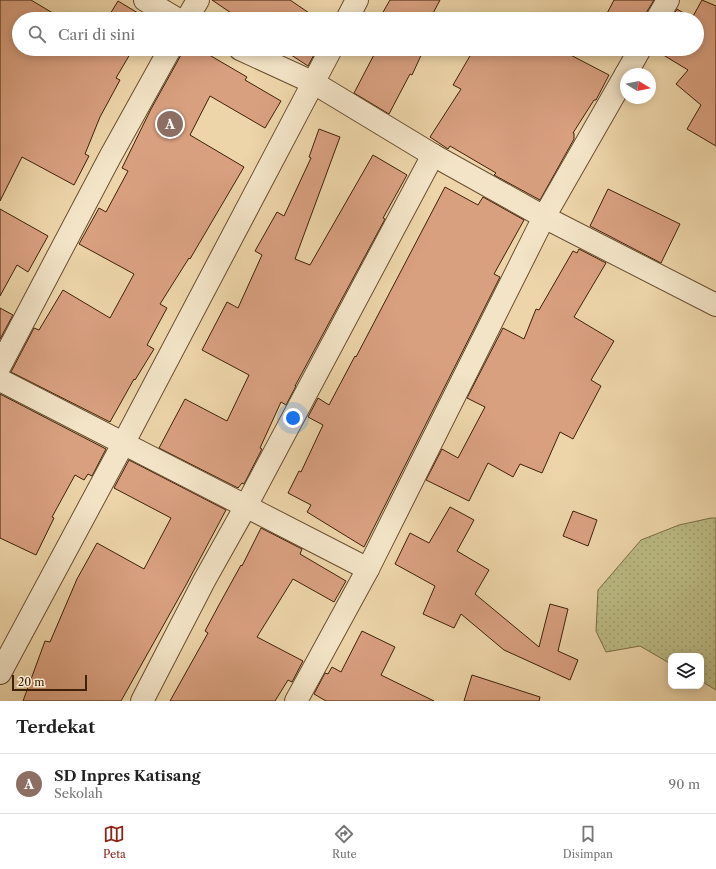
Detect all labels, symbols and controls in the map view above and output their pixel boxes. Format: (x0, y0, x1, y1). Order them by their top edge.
search box (12, 12, 704, 56)
icon: search (26, 23, 48, 45)
text: Cari di sini (58, 25, 135, 44)
north arrow (620, 68, 656, 104)
pin: A (157, 109, 183, 139)
your location (283, 408, 303, 428)
map controls (668, 653, 704, 689)
button: layers (668, 653, 704, 689)
scale bar (12, 673, 87, 692)
text: 20 m (18, 675, 44, 689)
text: Terdekat (16, 717, 95, 737)
text: SD Inpres Katisang (54, 766, 201, 785)
text: A (24, 776, 34, 792)
text: 90 m (669, 776, 700, 792)
text: Sekolah (54, 785, 103, 801)
tab: Peta (103, 823, 126, 861)
tab: Rute (332, 823, 357, 861)
tab: Disimpan (563, 823, 613, 861)

